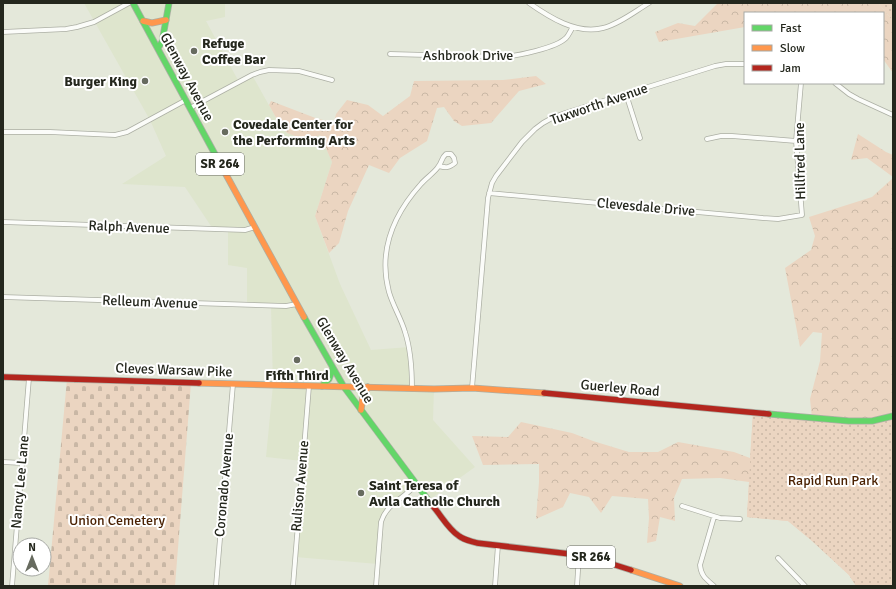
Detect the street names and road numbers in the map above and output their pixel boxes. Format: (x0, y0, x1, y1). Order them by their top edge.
street label: Glenway Avenue (157, 30, 217, 124)
street label: Ashbrook Drive (423, 47, 513, 64)
street label: Tuxworth Avenue (548, 79, 650, 129)
street label: Hillfred Lane (791, 122, 809, 200)
road number: SR 264 (196, 153, 244, 175)
street label: Clevesdale Drive (596, 194, 696, 220)
street label: Ralph Avenue (88, 217, 170, 237)
street label: Relleum Avenue (102, 292, 198, 312)
street label: Glenway Avenue (313, 314, 377, 406)
street label: Cleves Warsaw Pike (115, 359, 233, 381)
street label: Guerley Road (580, 376, 660, 400)
street label: Coronado Avenue (211, 432, 237, 538)
street label: Nancy Lee Lane (7, 435, 33, 529)
street label: Rulison Avenue (288, 440, 312, 532)
road number: SR 264 (567, 546, 615, 568)

